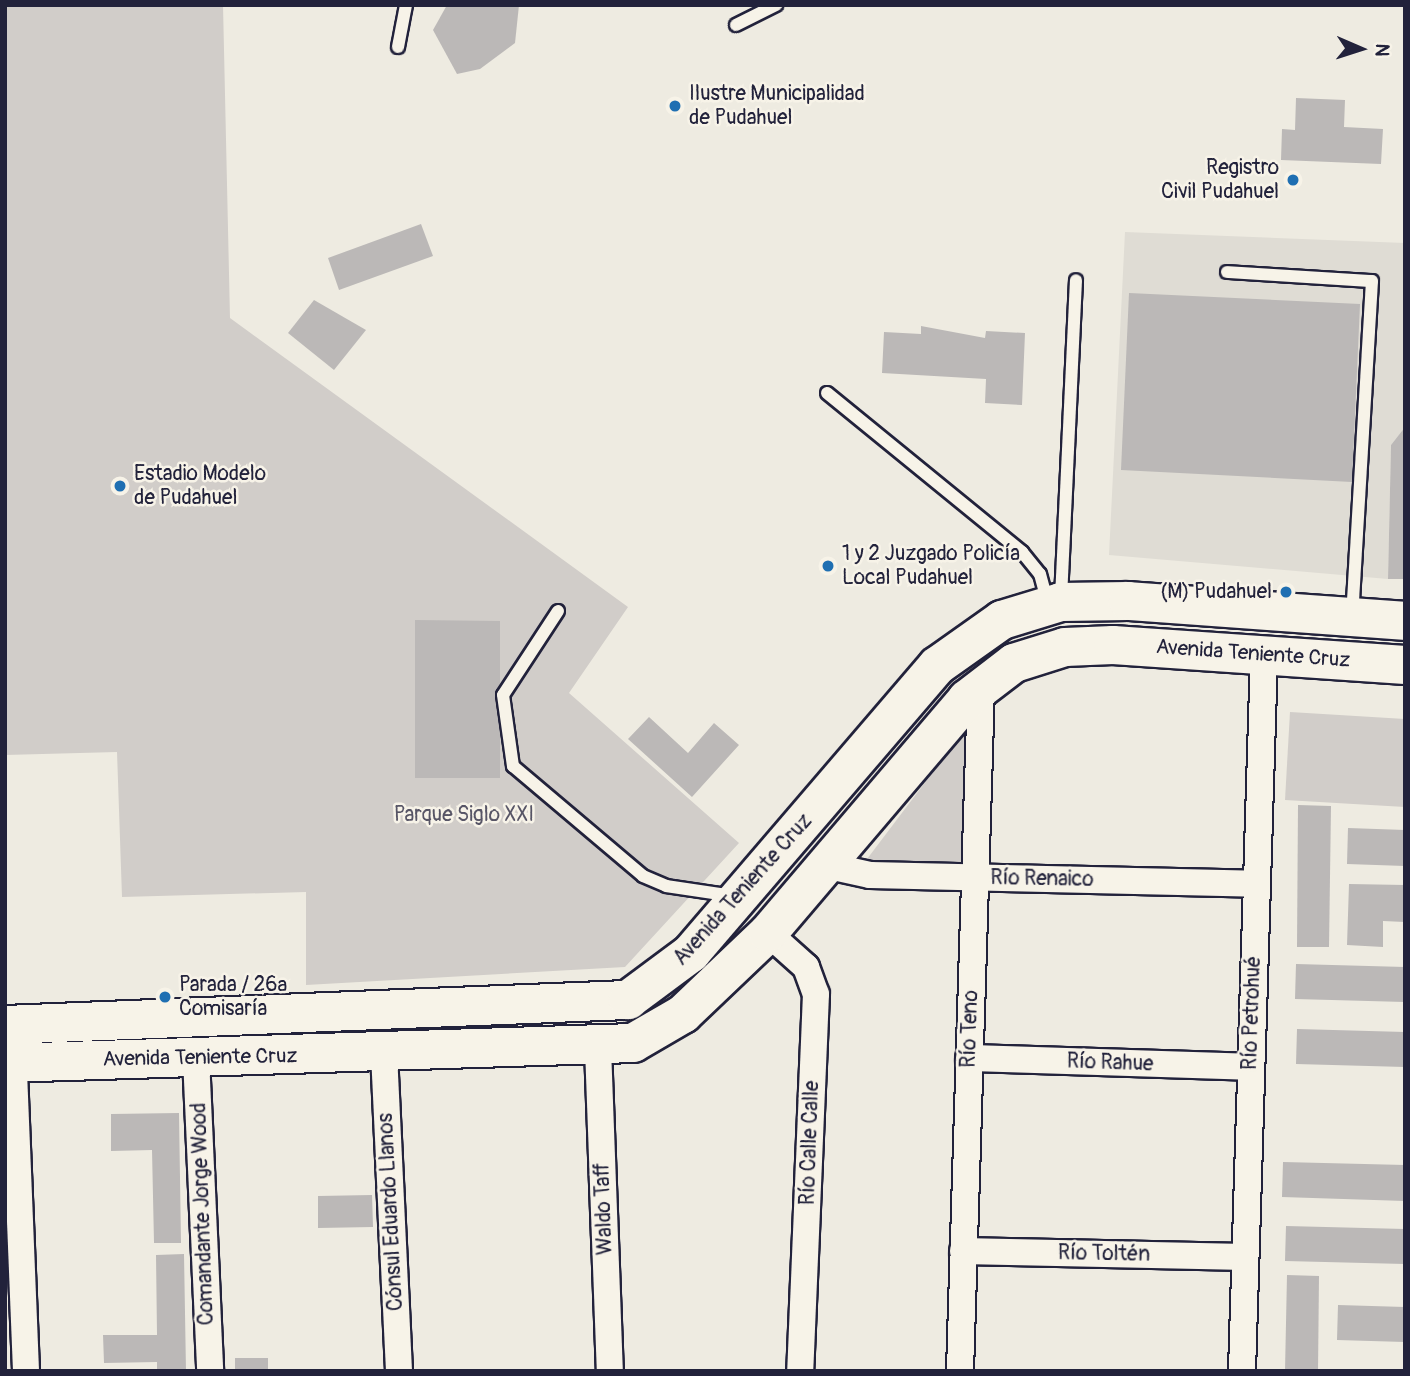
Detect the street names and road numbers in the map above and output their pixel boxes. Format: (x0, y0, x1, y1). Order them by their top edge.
street label: Avenida Teniente Cruz (1155, 635, 1351, 673)
street label: Avenida Teniente Cruz (668, 809, 818, 971)
street label: Río Renaico (990, 866, 1094, 892)
street label: Río Petrohué (1237, 955, 1267, 1071)
street label: Río Teno (956, 990, 984, 1068)
street label: Avenida Teniente Cruz (102, 1044, 298, 1072)
street label: Río Rahue (1066, 1049, 1154, 1077)
street label: Río Calle Calle (795, 1080, 825, 1206)
street label: Comandante Jorge Wood (187, 1102, 219, 1326)
street label: Cónsul Eduardo Llanos (373, 1112, 409, 1312)
street label: Waldo Taff (590, 1162, 618, 1256)
street label: Río Toltén (1058, 1241, 1150, 1267)

